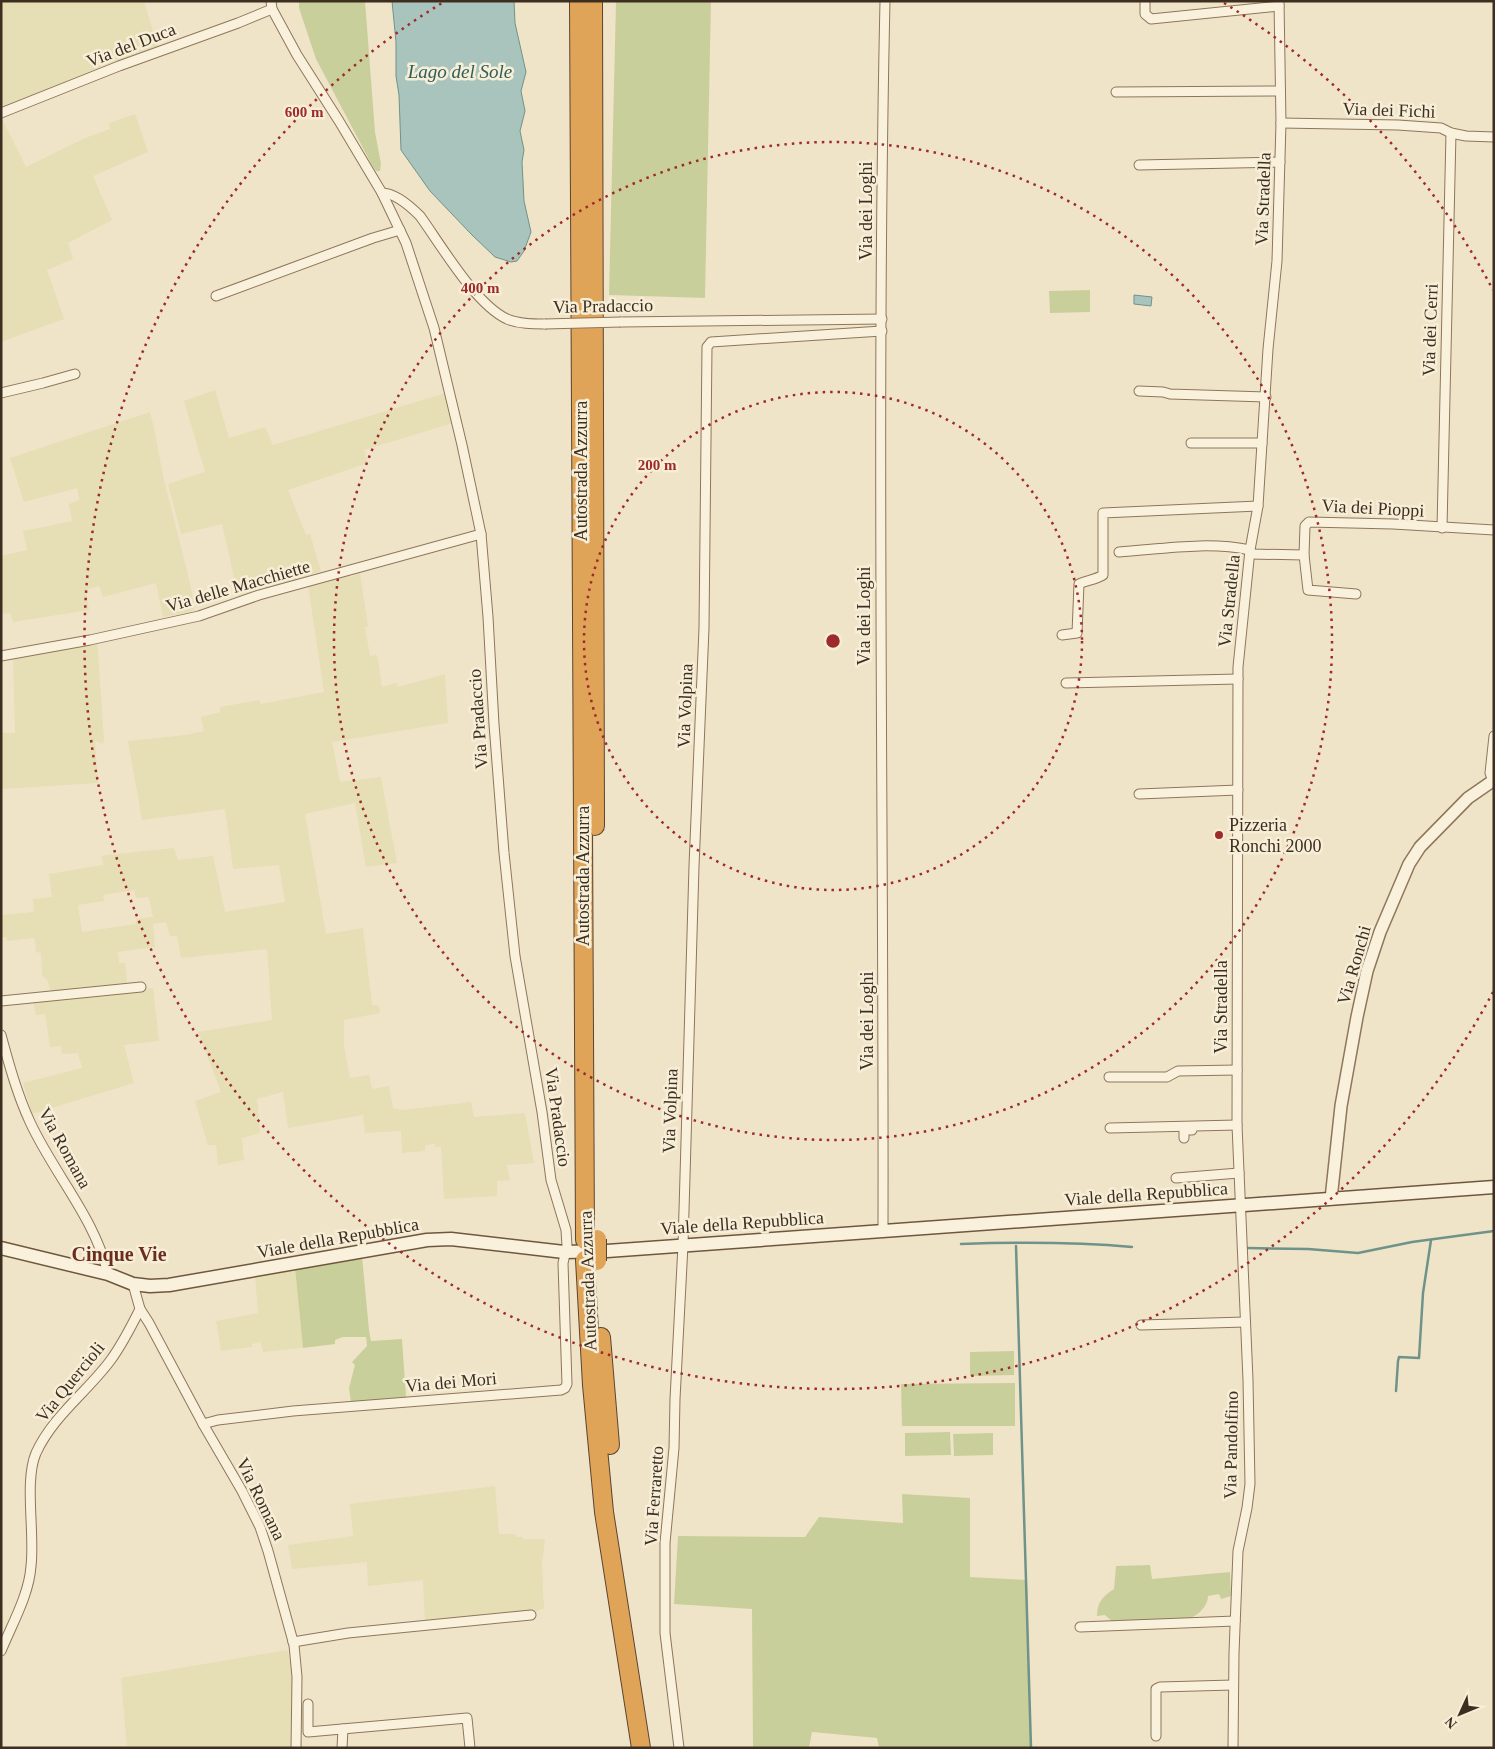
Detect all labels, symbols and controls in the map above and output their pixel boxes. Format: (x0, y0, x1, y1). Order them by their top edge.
street label: Via del Duca (84, 19, 178, 71)
water label: Lago del Sole (407, 61, 512, 82)
street label: Via dei Fichi (1342, 98, 1436, 122)
text: 600 m (285, 104, 324, 120)
street label: Via Stradella (1251, 152, 1275, 246)
street label: Via dei Loghi (856, 162, 876, 260)
text: 400 m (461, 280, 500, 296)
street label: Via dei Cerri (1418, 283, 1442, 377)
street label: Via Pradaccio (553, 295, 653, 317)
street label: Autostrada Azzurra (571, 401, 591, 541)
text: 200 m (638, 457, 677, 473)
street label: Via dei Pioppi (1321, 495, 1425, 521)
street label: Via Stradella (1214, 554, 1244, 648)
street label: Via delle Macchiette (164, 556, 312, 616)
street label: Via dei Loghi (854, 567, 874, 665)
centre of rings (824, 632, 842, 650)
street label: Via Volpina (674, 663, 696, 749)
street label: Via Pradaccio (465, 668, 491, 770)
street label: Autostrada Azzurra (573, 806, 593, 946)
place label: Pizzeria Ronchi 2000 (1229, 815, 1322, 856)
marker: Pizzeria Ronchi 2000 (1213, 829, 1225, 841)
street label: Via Ronchi (1333, 923, 1375, 1007)
street label: Via Stradella (1211, 960, 1231, 1054)
street label: Via dei Loghi (857, 972, 877, 1070)
street label: Via Pradaccio (541, 1066, 575, 1168)
street label: Via Volpina (659, 1068, 681, 1154)
street label: Via Romana (35, 1104, 95, 1192)
street label: Viale della Repubblica (1064, 1178, 1228, 1210)
street label: Viale della Repubblica (660, 1207, 824, 1239)
street label: Autostrada Azzurra (576, 1210, 600, 1352)
street label: Viale della Repubblica (256, 1214, 420, 1262)
district label: Cinque Vie (71, 1243, 167, 1266)
street label: Via Quercioli (32, 1338, 108, 1426)
street label: Via dei Mori (404, 1368, 498, 1396)
street label: Via Pandolfino (1220, 1391, 1242, 1499)
street label: Via Ferraretto (641, 1445, 667, 1547)
street label: Via Romana (232, 1454, 290, 1544)
north arrow (1435, 1689, 1485, 1739)
text: N (1442, 1714, 1460, 1732)

